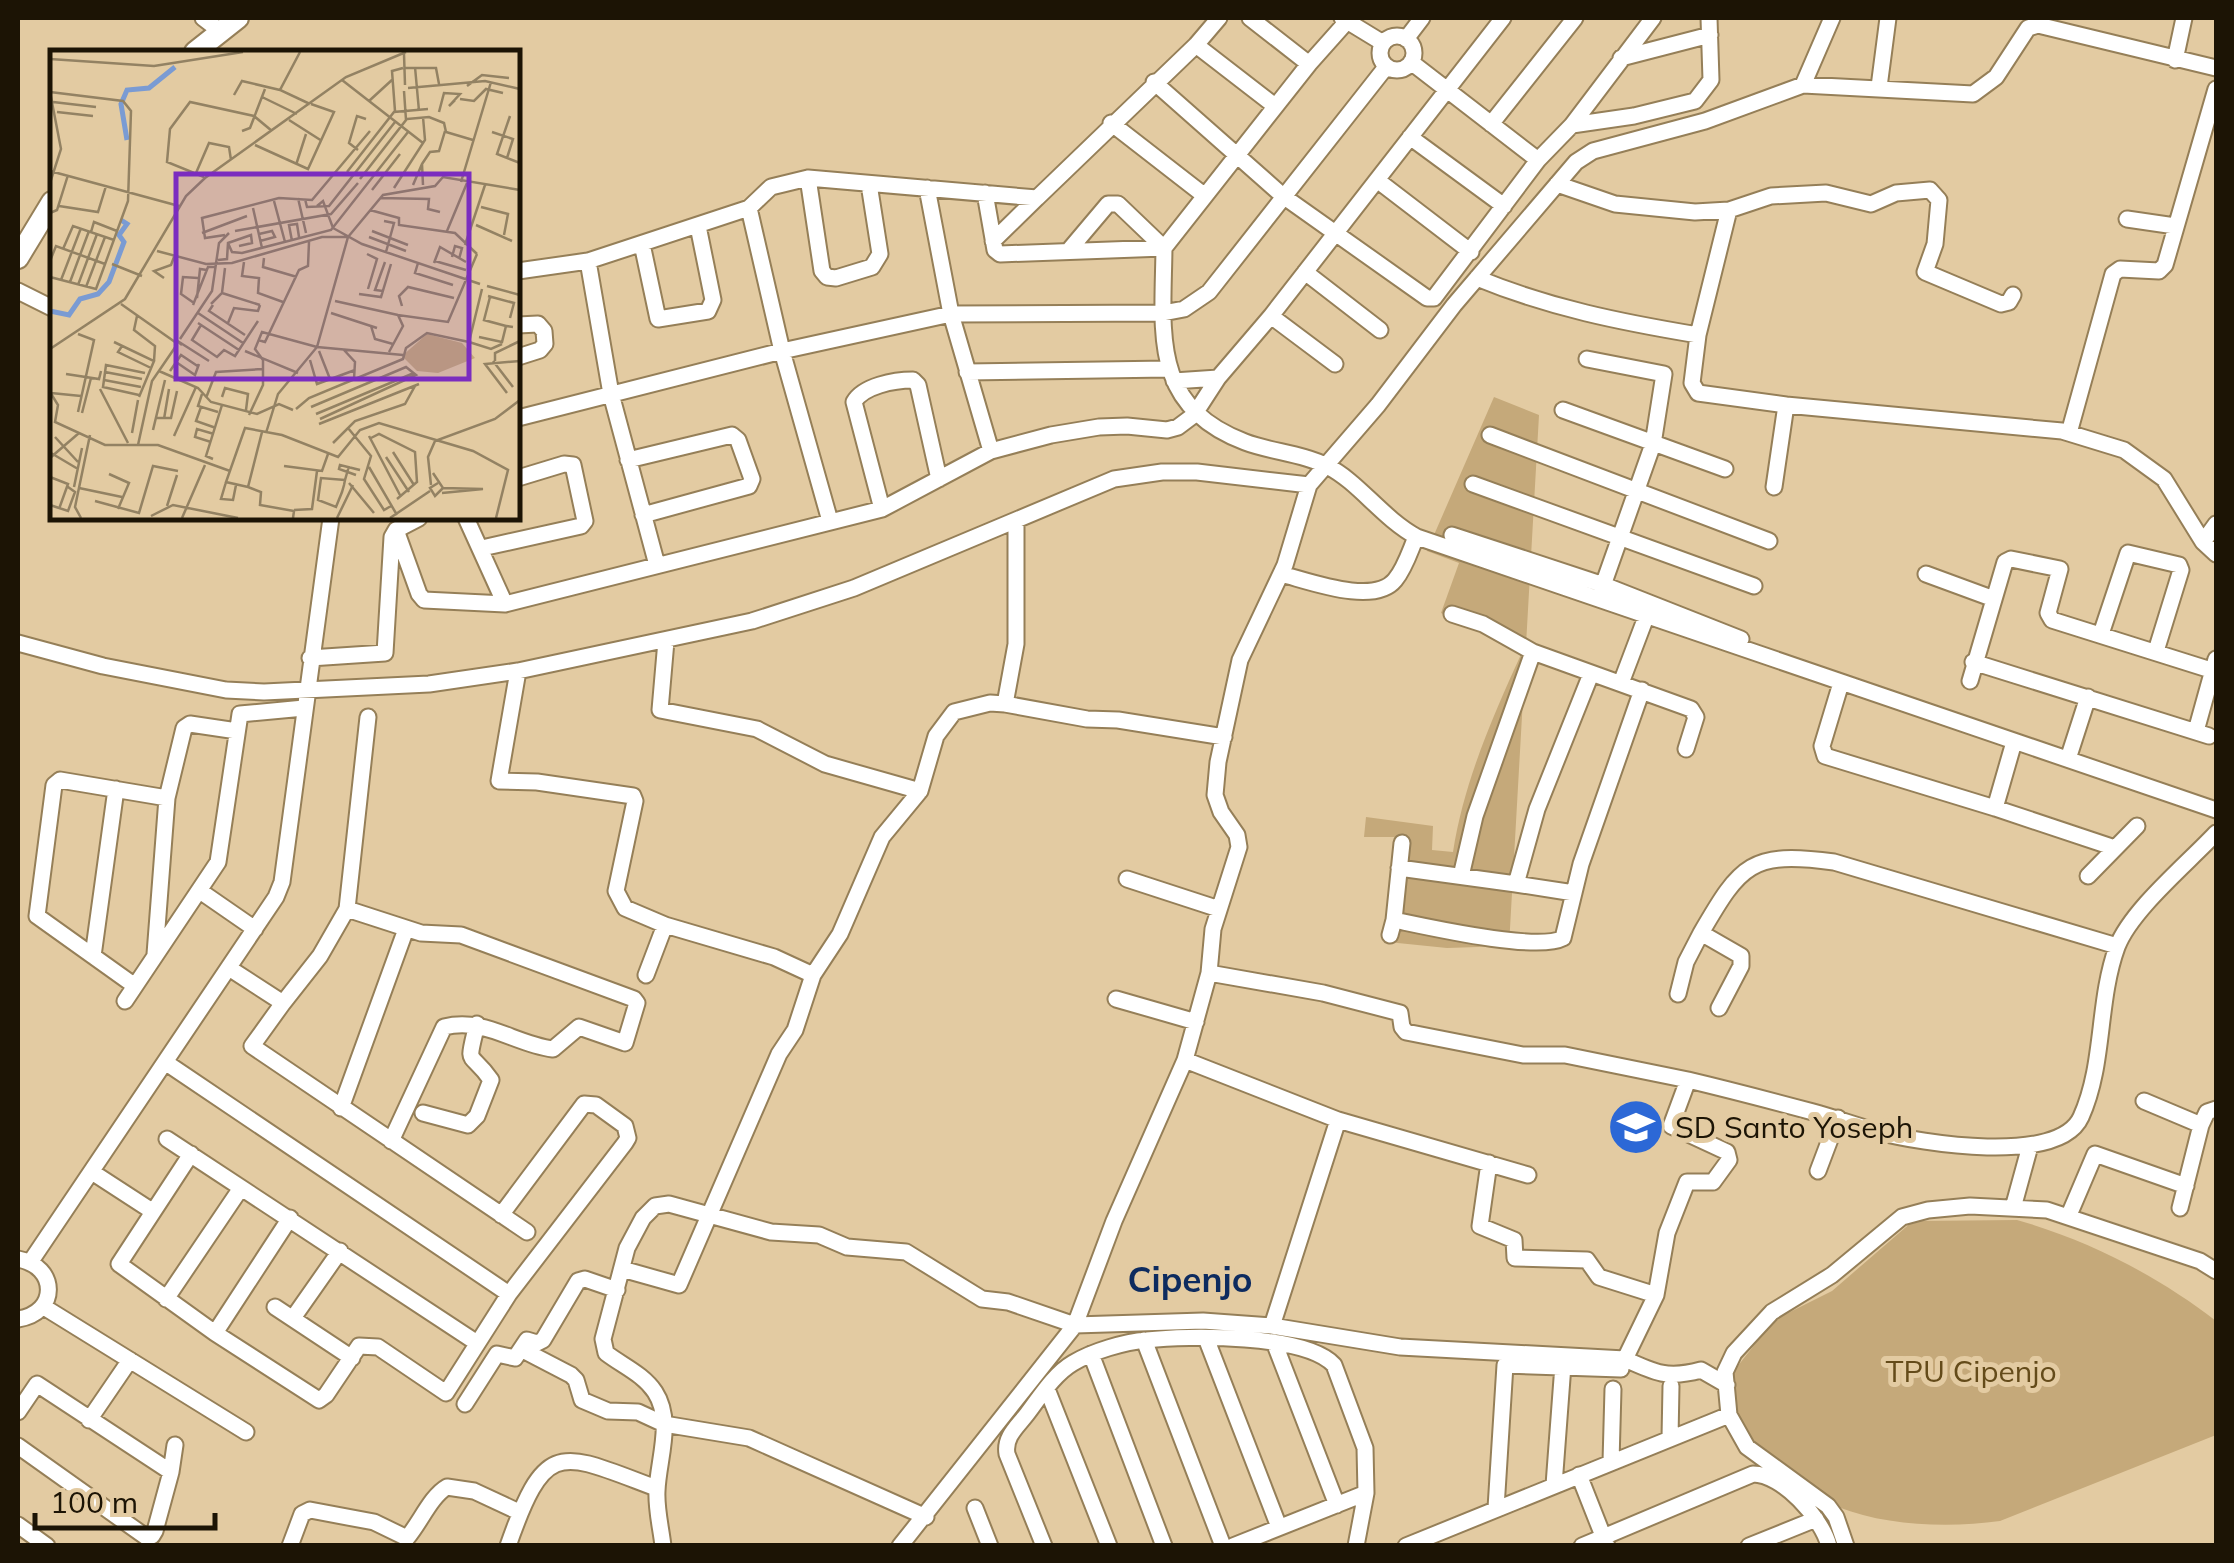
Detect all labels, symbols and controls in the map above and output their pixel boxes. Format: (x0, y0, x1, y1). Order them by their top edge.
inset map (50, 50, 520, 520)
school or university icon: SD Santo Yoseph (1606, 1097, 1666, 1157)
place label: SD Santo Yoseph (1675, 1108, 1913, 1146)
district label: Cipenjo (1128, 1257, 1252, 1301)
park label: TPU Cipenjo (1885, 1352, 2057, 1390)
scale bar (35, 1468, 215, 1530)
text: 100 m (50, 1483, 138, 1521)

